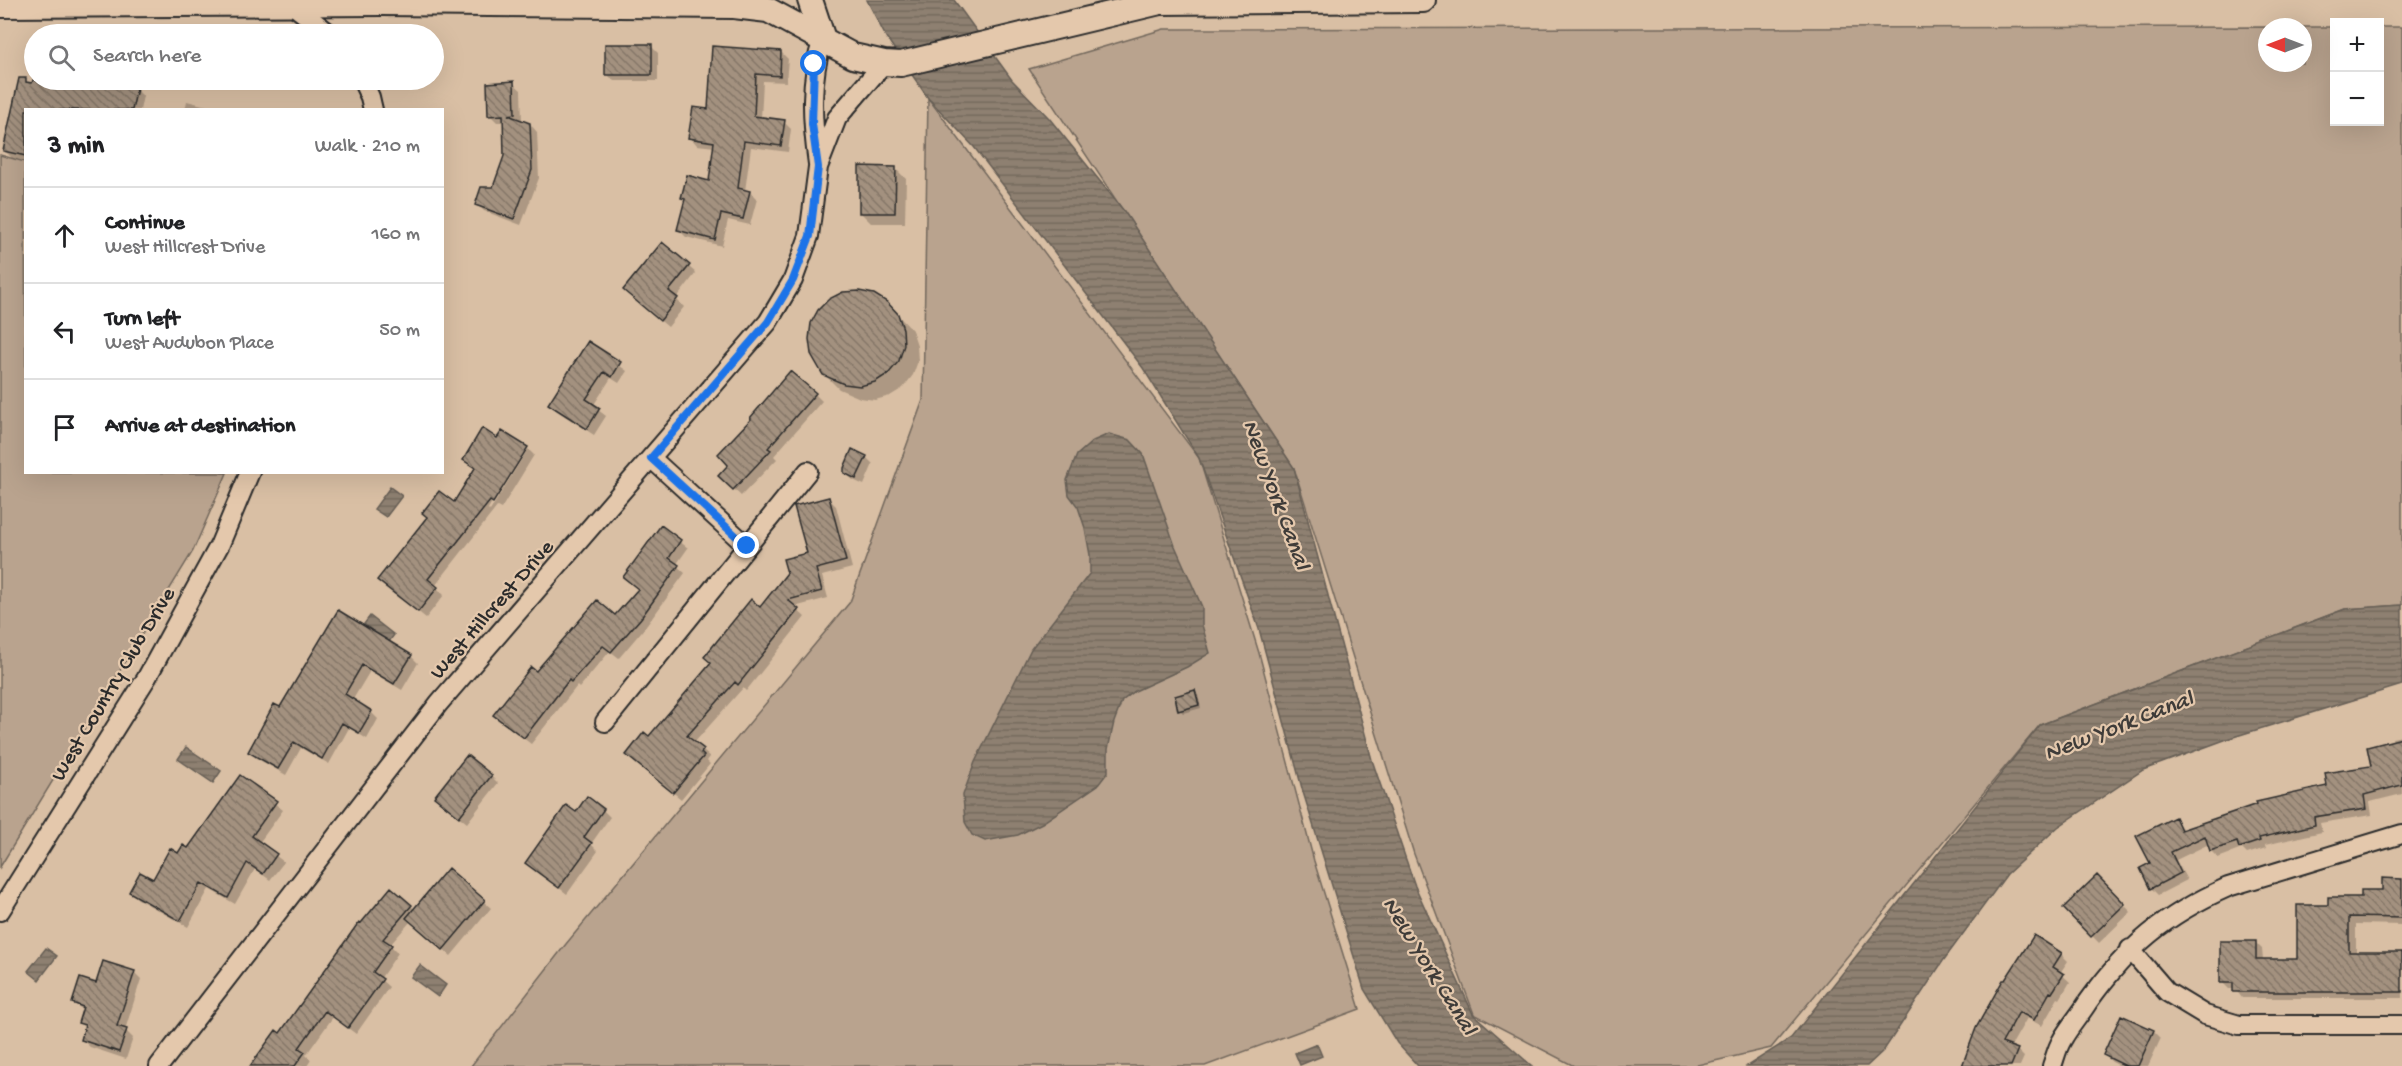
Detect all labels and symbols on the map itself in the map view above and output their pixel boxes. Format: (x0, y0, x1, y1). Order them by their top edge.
north arrow (2258, 18, 2312, 72)
route start (800, 50, 826, 76)
water label: New York Canal (1234, 416, 1316, 576)
route end (733, 532, 759, 558)
street label: West Hillcrest Drive (425, 535, 561, 686)
street label: West Country Club Drive (46, 583, 183, 787)
water label: New York Canal (2041, 685, 2199, 769)
water label: New York Canal (1374, 893, 1483, 1043)

